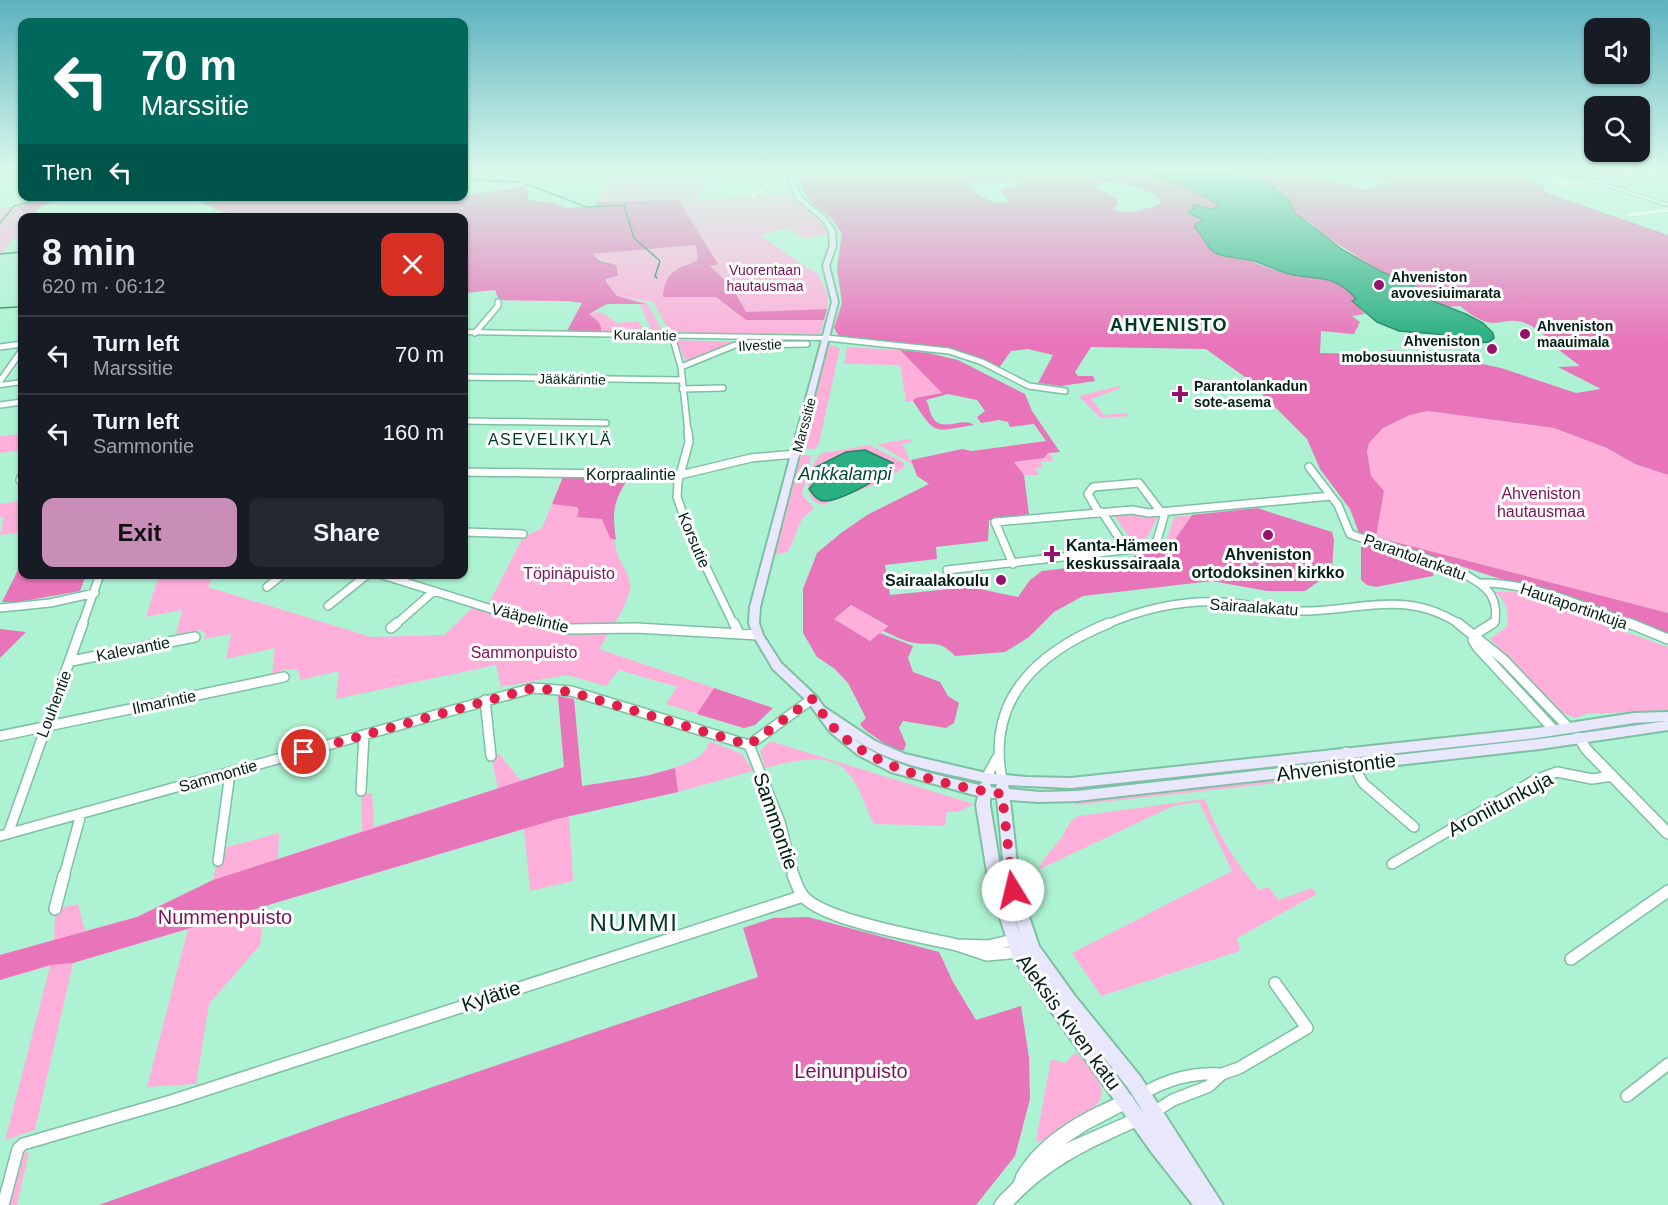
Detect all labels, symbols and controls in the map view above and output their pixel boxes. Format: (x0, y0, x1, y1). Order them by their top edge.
map controls (1584, 18, 1650, 162)
button: sound (1584, 18, 1650, 84)
icon: left (42, 42, 120, 120)
text: 70 m (141, 42, 237, 89)
text: Marssitie (141, 91, 249, 121)
button: search (1584, 96, 1650, 162)
icon: left (104, 156, 137, 189)
text: Then (42, 160, 92, 185)
text: 8 min (42, 232, 136, 273)
button: close (381, 233, 444, 296)
park label: Vuorentaan hautausmaa (726, 262, 804, 294)
place label: Ahveniston avovesiuimarata (1391, 269, 1501, 301)
text: 620 m · 06:12 (42, 275, 165, 297)
marker: Ahveniston avovesiuimarata (1372, 278, 1386, 292)
district label: AHVENISTO (1110, 315, 1228, 335)
place label: Ahveniston maauimala (1537, 318, 1613, 350)
street label: Kuralantie (613, 326, 677, 344)
marker: Ahveniston maauimala (1518, 327, 1532, 341)
text: Turn left (93, 331, 179, 356)
place label: Ahveniston mobosuunnistusrata (1342, 333, 1480, 365)
street label: Ilvestie (738, 336, 782, 354)
icon: left (42, 339, 75, 372)
text: 70 m (395, 342, 444, 367)
marker: Ahveniston mobosuunnistusrata (1485, 342, 1499, 356)
text: Marssitie (93, 357, 173, 379)
street label: Jääkärintie (538, 370, 606, 388)
place label: Parantolankadun sote-asema (1194, 378, 1308, 410)
marker: Parantolankadun sote-asema (1171, 385, 1189, 403)
street label: Marssitie (789, 396, 819, 454)
text: Turn left (93, 409, 179, 434)
icon: left (42, 417, 75, 450)
text: 160 m (383, 420, 444, 445)
district label: ASEVELIKYLÄ (488, 431, 612, 448)
text: Sammontie (93, 435, 194, 457)
water label: Ankkalampi (797, 464, 893, 484)
street label: Korpraalintie (586, 466, 676, 483)
park label: Ahveniston hautausmaa (1497, 485, 1585, 520)
button: Exit (42, 498, 237, 567)
button: Share (249, 498, 444, 567)
street label: Korsutie (675, 510, 713, 570)
marker: Ahveniston ortodoksinen kirkko (1261, 528, 1275, 542)
street label: Parantolankatu (1362, 531, 1468, 583)
place label: Kanta-Hämeen keskussairaala (1066, 537, 1180, 572)
marker: Kanta-Hämeen keskussairaala (1043, 545, 1061, 563)
place label: Ahveniston ortodoksinen kirkko (1192, 546, 1345, 581)
park label: Töpinäpuisto (523, 565, 615, 582)
place label: Sairaalakoulu (885, 572, 989, 589)
marker: Sairaalakoulu (994, 573, 1008, 587)
street label: Hautaportinkuja (1518, 580, 1630, 632)
street label: Sairaalakatu (1209, 595, 1299, 619)
street label: Vääpelintie (490, 600, 571, 636)
street label: Kalevantie (95, 634, 171, 664)
park label: Sammonpuisto (471, 644, 577, 661)
street label: Louhentie (33, 668, 75, 740)
street label: Ilmarintie (130, 687, 198, 717)
pin (278, 726, 329, 777)
icon: arrive (287, 735, 320, 768)
street label: Ahvenistontie (1275, 749, 1397, 785)
street label: Sammontie (177, 757, 259, 795)
street label: Aroniitunkuja (1444, 767, 1557, 841)
street label: Sammontie (749, 770, 803, 872)
position arrow (981, 858, 1045, 922)
park label: Nummenpuisto (158, 906, 292, 928)
district label: NUMMI (590, 909, 678, 936)
street label: Aleksis Kiven katu (1012, 950, 1126, 1094)
street label: Kylätie (459, 976, 523, 1016)
park label: Leinunpuisto (794, 1060, 908, 1082)

